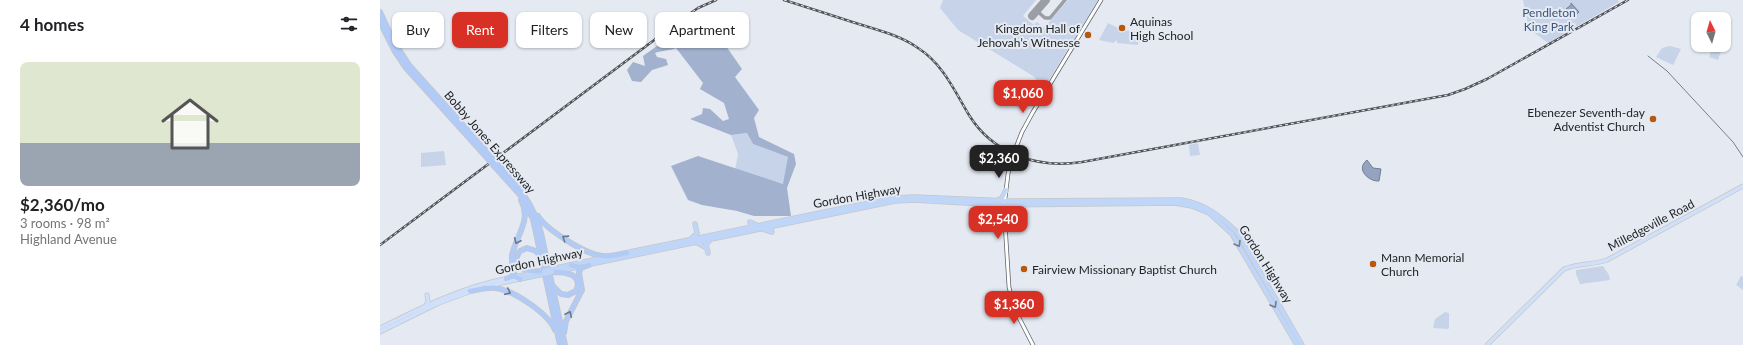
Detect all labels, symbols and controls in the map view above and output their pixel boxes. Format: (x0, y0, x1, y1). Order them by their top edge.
park label: Pendleton King Park (1522, 5, 1576, 34)
chip: Buy (392, 12, 444, 48)
chip: Rent (452, 12, 508, 48)
chip: Filters (516, 12, 582, 48)
chip: New (590, 12, 647, 48)
chip: Apartment (655, 12, 749, 48)
north arrow (1691, 12, 1731, 52)
map controls (1691, 12, 1731, 52)
icon: filters (338, 13, 360, 35)
text: 4 homes (20, 14, 84, 35)
place label: Aquinas High School (1130, 14, 1193, 43)
place label: Kingdom Hall of Jehovah’s Witnesse (977, 21, 1081, 50)
marker: Aquinas High School (1117, 23, 1127, 33)
marker: Kingdom Hall of Jehovah’s Witnesse (1083, 30, 1093, 40)
pin: $1,060 (990, 80, 1056, 114)
text: $1,060 (1003, 85, 1043, 101)
icon: home (154, 88, 226, 160)
street label: Bobby Jones Expressway (441, 88, 539, 197)
place label: Ebenezer Seventh-day Adventist Church (1527, 105, 1646, 134)
marker: Ebenezer Seventh-day Adventist Church (1648, 114, 1658, 124)
pin: $2,360 (966, 145, 1032, 179)
text: $2,360 (979, 150, 1019, 166)
street label: Gordon Highway (812, 181, 903, 211)
text: $2,360/mo (20, 194, 105, 215)
street label: Milledgeville Road (1605, 196, 1697, 254)
pin: $2,540 (965, 206, 1031, 240)
text: $2,540 (978, 211, 1018, 227)
text: 3 rooms · 98 m² (20, 215, 110, 231)
street label: Gordon Highway (1236, 222, 1296, 306)
text: Highland Avenue (20, 231, 117, 247)
one-way arrow (562, 235, 569, 243)
one-way arrow (514, 237, 522, 245)
one-way arrow (1234, 240, 1241, 247)
street label: Gordon Highway (494, 244, 585, 278)
place label: Mann Memorial Church (1381, 250, 1464, 279)
marker: Mann Memorial Church (1368, 259, 1378, 269)
place label: Fairview Missionary Baptist Church (1032, 262, 1217, 277)
marker: Fairview Missionary Baptist Church (1019, 264, 1029, 274)
one-way arrow (504, 287, 511, 295)
pin: $1,360 (981, 291, 1047, 325)
text: $1,360 (994, 296, 1034, 312)
one-way arrow (1269, 301, 1276, 308)
one-way arrow (564, 311, 572, 319)

